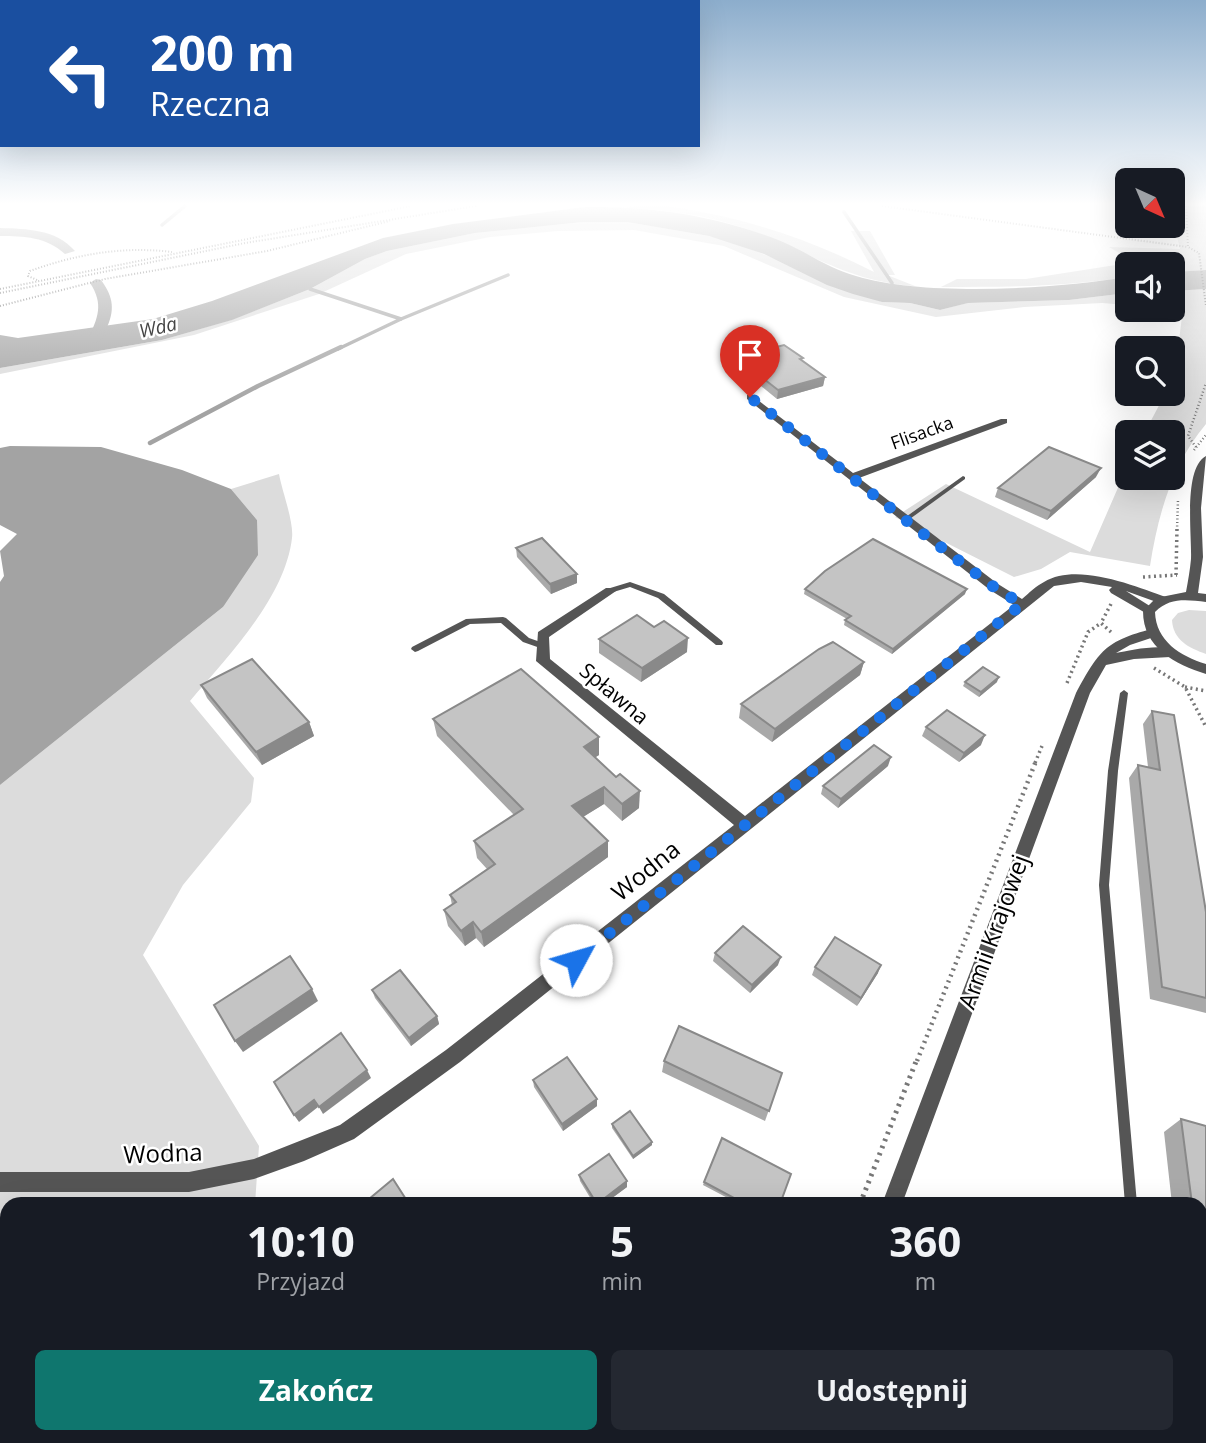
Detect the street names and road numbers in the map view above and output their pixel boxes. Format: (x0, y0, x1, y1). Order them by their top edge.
street label: Flisacka (887, 410, 956, 454)
street label: Spławna (574, 656, 655, 730)
street label: Wodna (604, 832, 686, 908)
street label: Armii Krajowej (949, 850, 1036, 1013)
street label: Wodna (123, 1135, 203, 1170)

